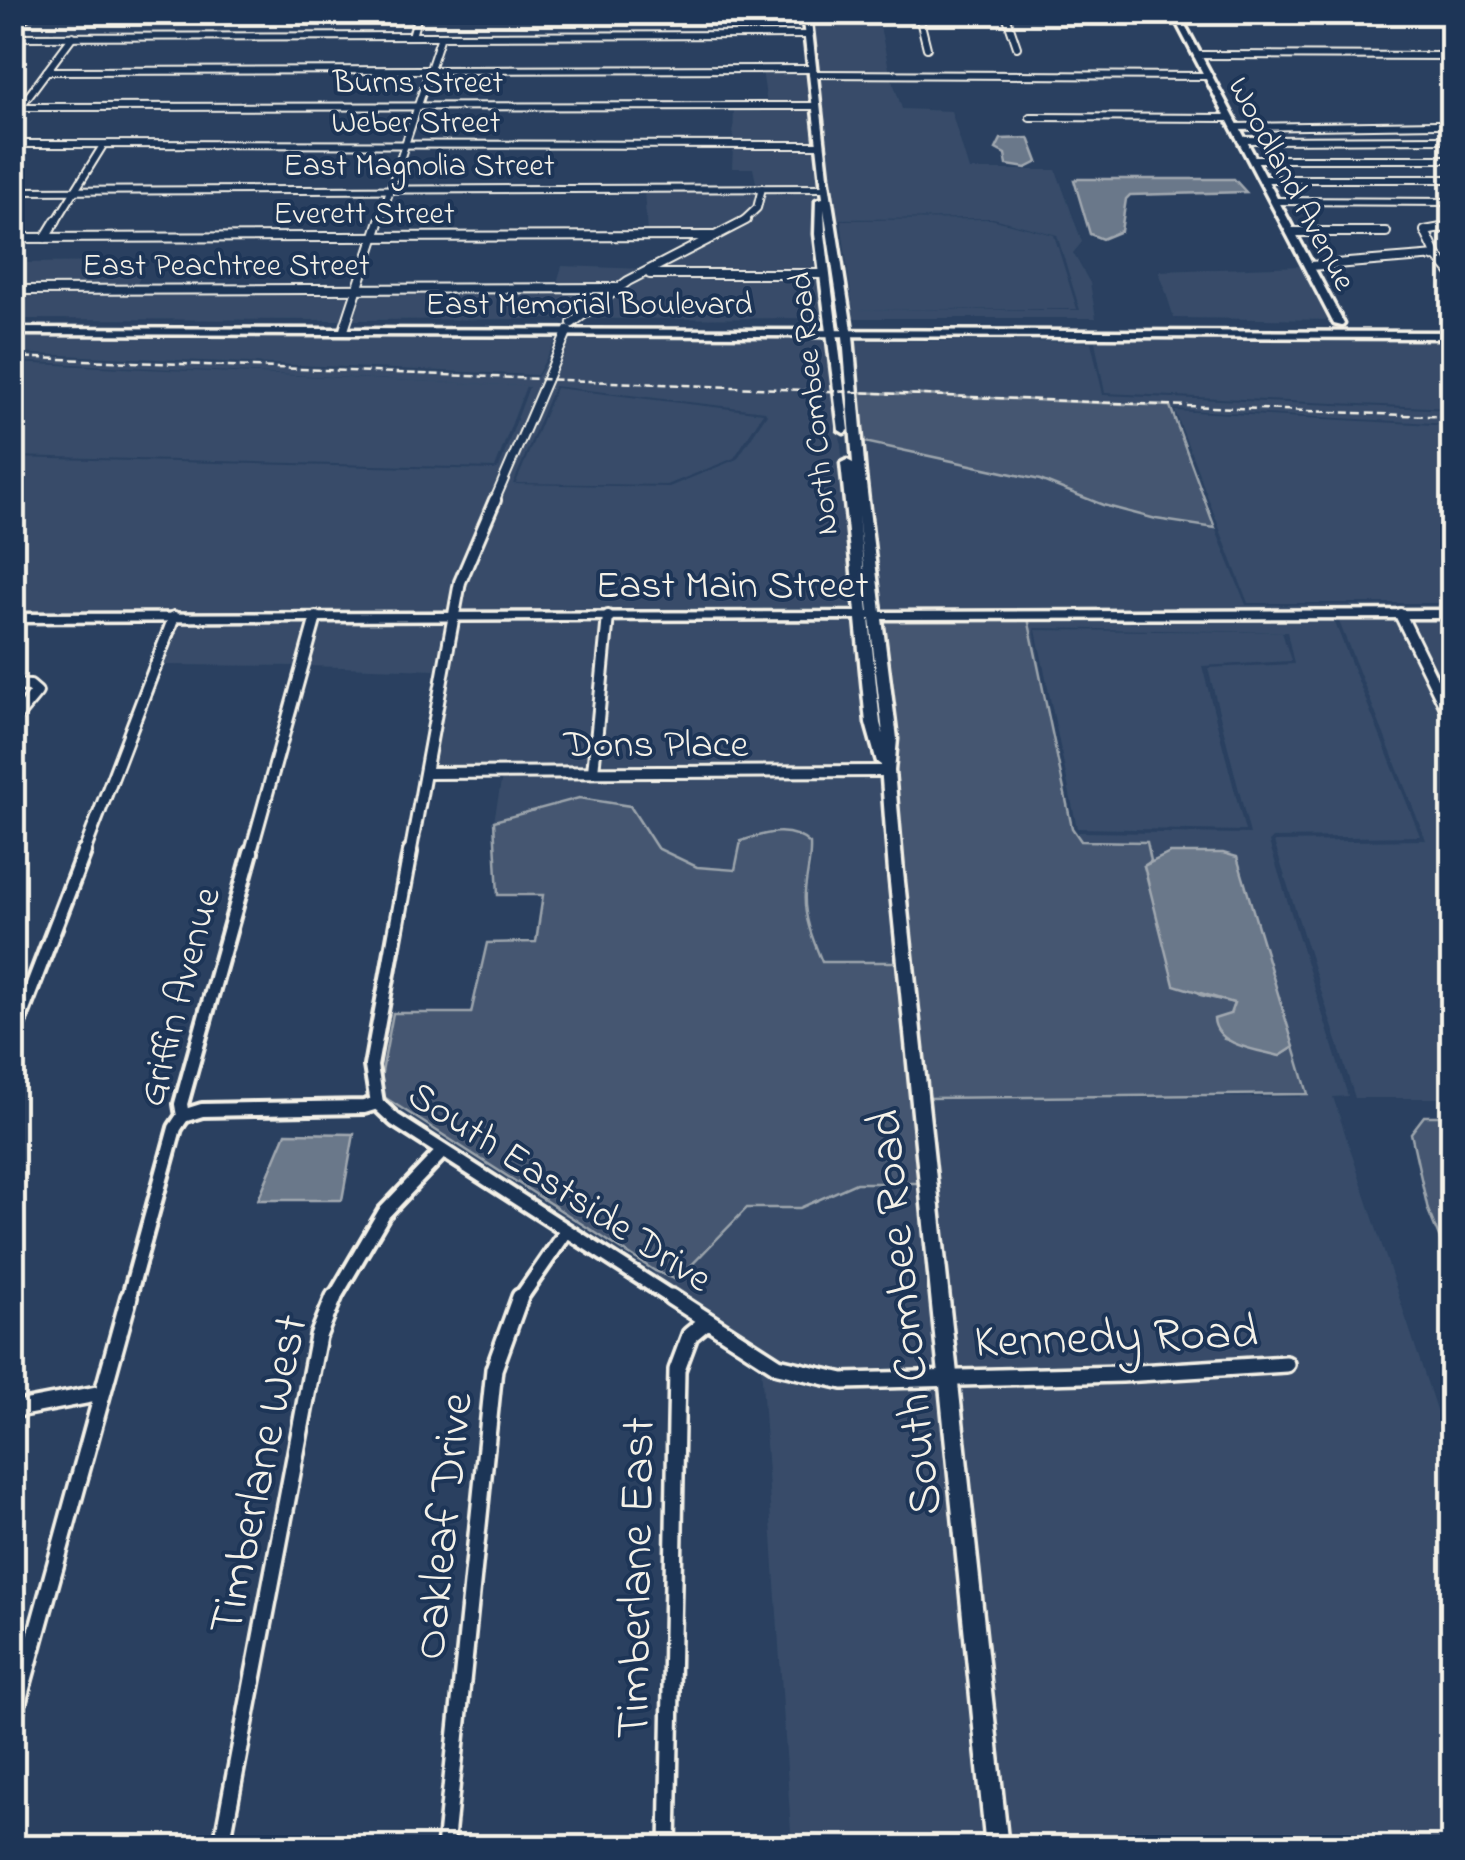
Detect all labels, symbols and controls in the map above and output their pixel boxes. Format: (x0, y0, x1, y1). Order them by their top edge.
street label: Burns Street (332, 61, 503, 108)
street label: Woodland Avenue (1214, 69, 1366, 301)
street label: Weber Street (332, 101, 501, 148)
street label: East Magnolia Street (283, 144, 555, 191)
street label: Everett Street (273, 192, 455, 239)
street label: East Peachtree Street (82, 244, 370, 291)
street label: North Combee Road (778, 270, 853, 538)
street label: East Memorial Boulevard (426, 283, 752, 330)
street label: East Main Street (595, 558, 869, 617)
street label: Dons Place (563, 717, 749, 776)
street label: Griffin Avenue (124, 881, 239, 1113)
street label: South Eastside Drive (395, 1068, 723, 1310)
street label: South Combee Road (851, 1106, 963, 1519)
street label: Kennedy Road (973, 1299, 1259, 1379)
street label: Timberlane West (193, 1309, 329, 1642)
street label: Oakleaf Drive (396, 1389, 494, 1664)
street label: Timberlane East (600, 1417, 676, 1740)

